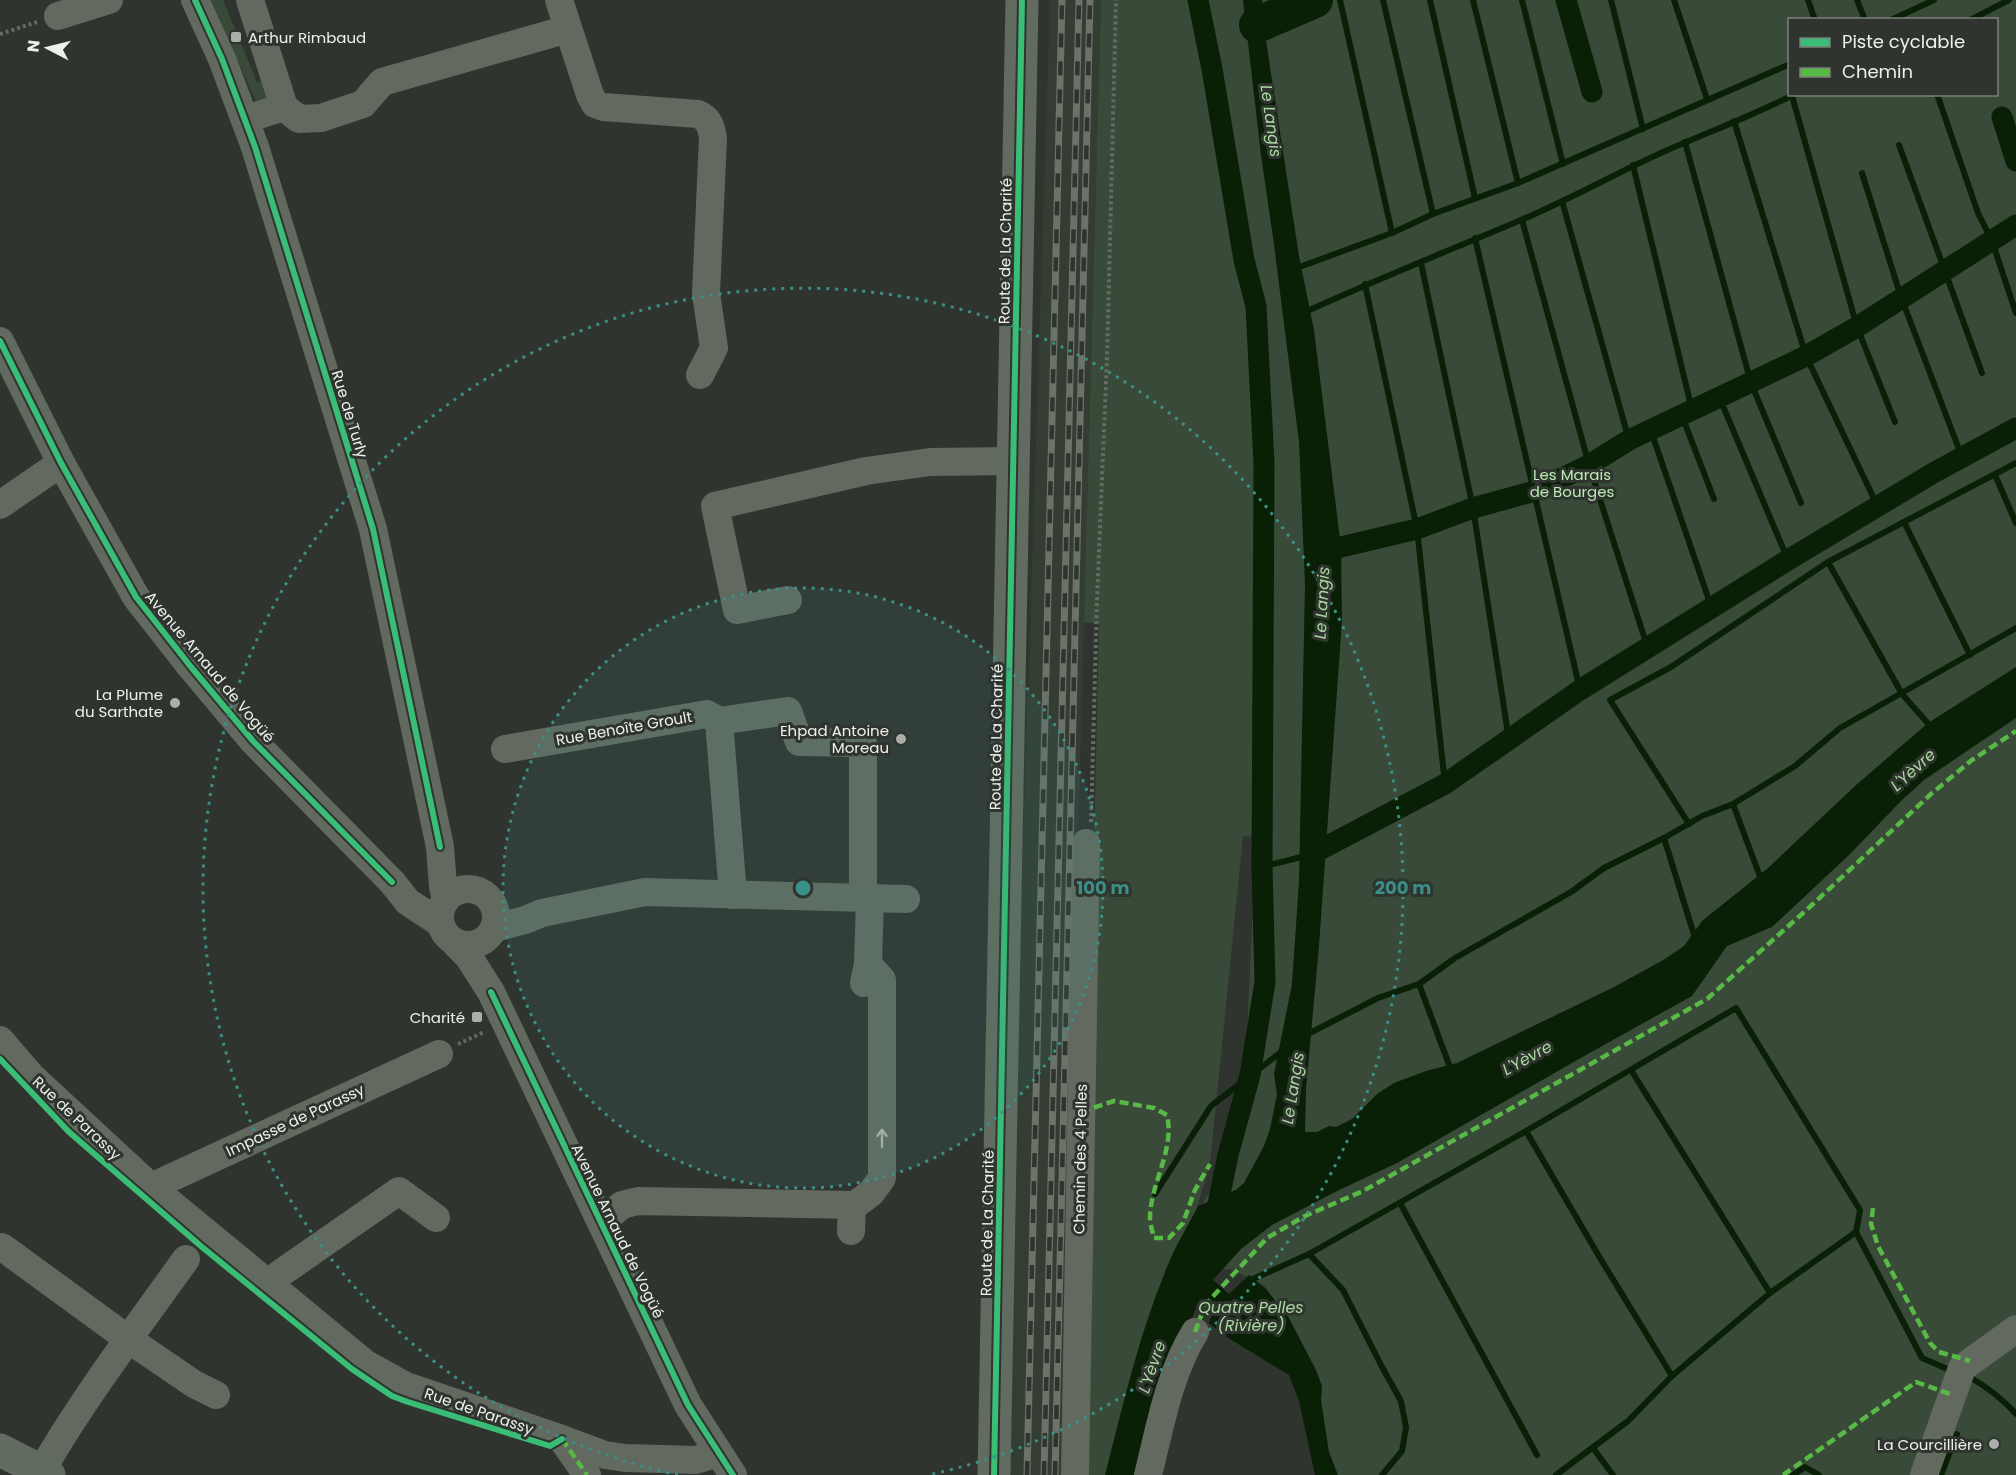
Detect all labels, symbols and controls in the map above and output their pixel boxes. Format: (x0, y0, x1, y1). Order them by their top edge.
north arrow (18, 18, 78, 78)
legend (1788, 18, 1998, 96)
place label: Arthur Rimbaud (248, 27, 366, 48)
text: Piste cyclable (1842, 29, 1965, 54)
marker: Arthur Rimbaud (229, 30, 243, 44)
text: N (21, 39, 46, 54)
text: Chemin (1842, 59, 1913, 84)
water label: Le Langis (1255, 83, 1287, 159)
street label: Route de La Charité (993, 178, 1017, 324)
street label: Rue de Turly (327, 367, 373, 461)
park label: Les Marais de Bourges (1530, 464, 1615, 502)
water label: Le Langis (1309, 566, 1335, 640)
street label: Avenue Arnaud de Vogüé (140, 587, 280, 747)
street label: Route de La Charité (984, 664, 1008, 810)
place label: La Plume du Sarthate (75, 684, 163, 722)
marker: La Plume du Sarthate (168, 696, 182, 710)
street label: Rue Benoîte Groult (554, 706, 694, 750)
place label: Ehpad Antoine Moreau (780, 720, 889, 758)
marker: Ehpad Antoine Moreau (894, 732, 908, 746)
water label: L'Yèvre (1885, 743, 1941, 796)
text: 100 m (1076, 875, 1130, 900)
text: 200 m (1375, 875, 1431, 900)
centre of rings (793, 878, 813, 898)
place label: Charité (410, 1007, 465, 1028)
marker: Charité (470, 1010, 484, 1024)
water label: L'Yèvre (1498, 1035, 1556, 1081)
water label: Le Langis (1276, 1050, 1310, 1126)
street label: Rue de Parassy (28, 1071, 126, 1165)
street label: Impasse de Parassy (222, 1078, 368, 1161)
street label: Chemin des 4 Pelles (1068, 1083, 1092, 1234)
one-way arrow (876, 1129, 888, 1149)
street label: Avenue Arnaud de Vogüé (567, 1140, 669, 1322)
street label: Route de La Charité (975, 1150, 999, 1296)
water label: Quatre Pelles (Rivière) (1198, 1296, 1304, 1337)
water label: L'Yèvre (1132, 1338, 1172, 1396)
street label: Rue de Parassy (422, 1382, 537, 1440)
place label: La Courcillière (1877, 1434, 1982, 1455)
marker: La Courcillière (1987, 1437, 2001, 1451)

